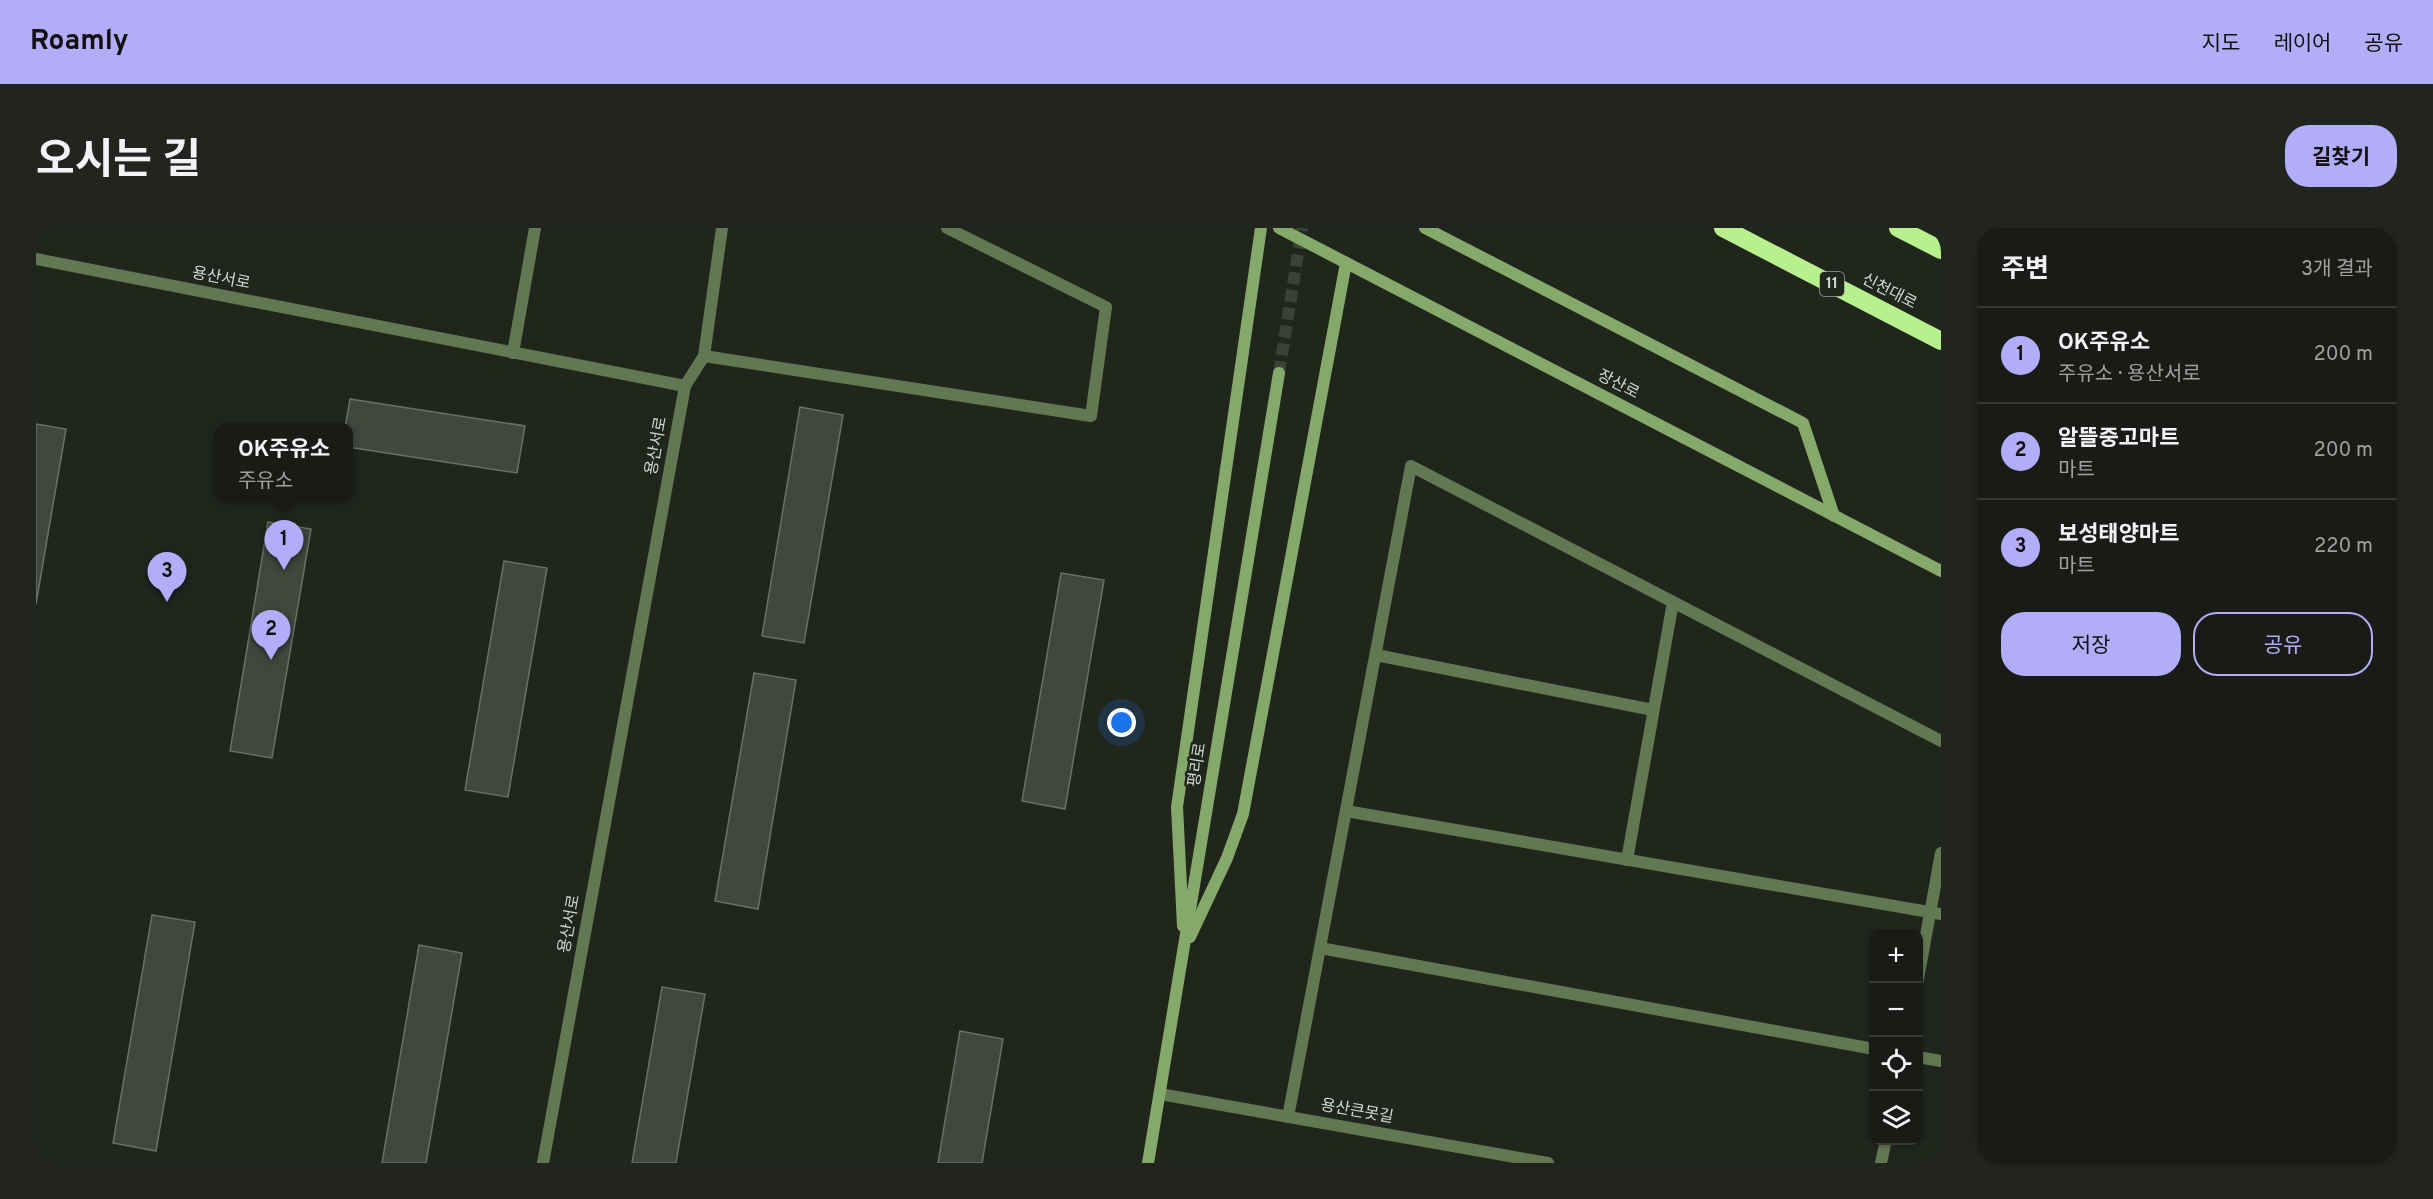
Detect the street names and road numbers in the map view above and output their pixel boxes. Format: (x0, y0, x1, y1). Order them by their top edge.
street label: 용산서로 (190, 264, 252, 294)
street label: 신천대로 (1858, 270, 1920, 314)
road number: 11 (1820, 272, 1844, 296)
street label: 장산로 (1594, 366, 1642, 404)
street label: 용산서로 (642, 415, 672, 477)
street label: 평리로 (1185, 741, 1211, 788)
street label: 용산서로 (555, 893, 585, 955)
street label: 용산큰못길 (1319, 1096, 1395, 1128)

